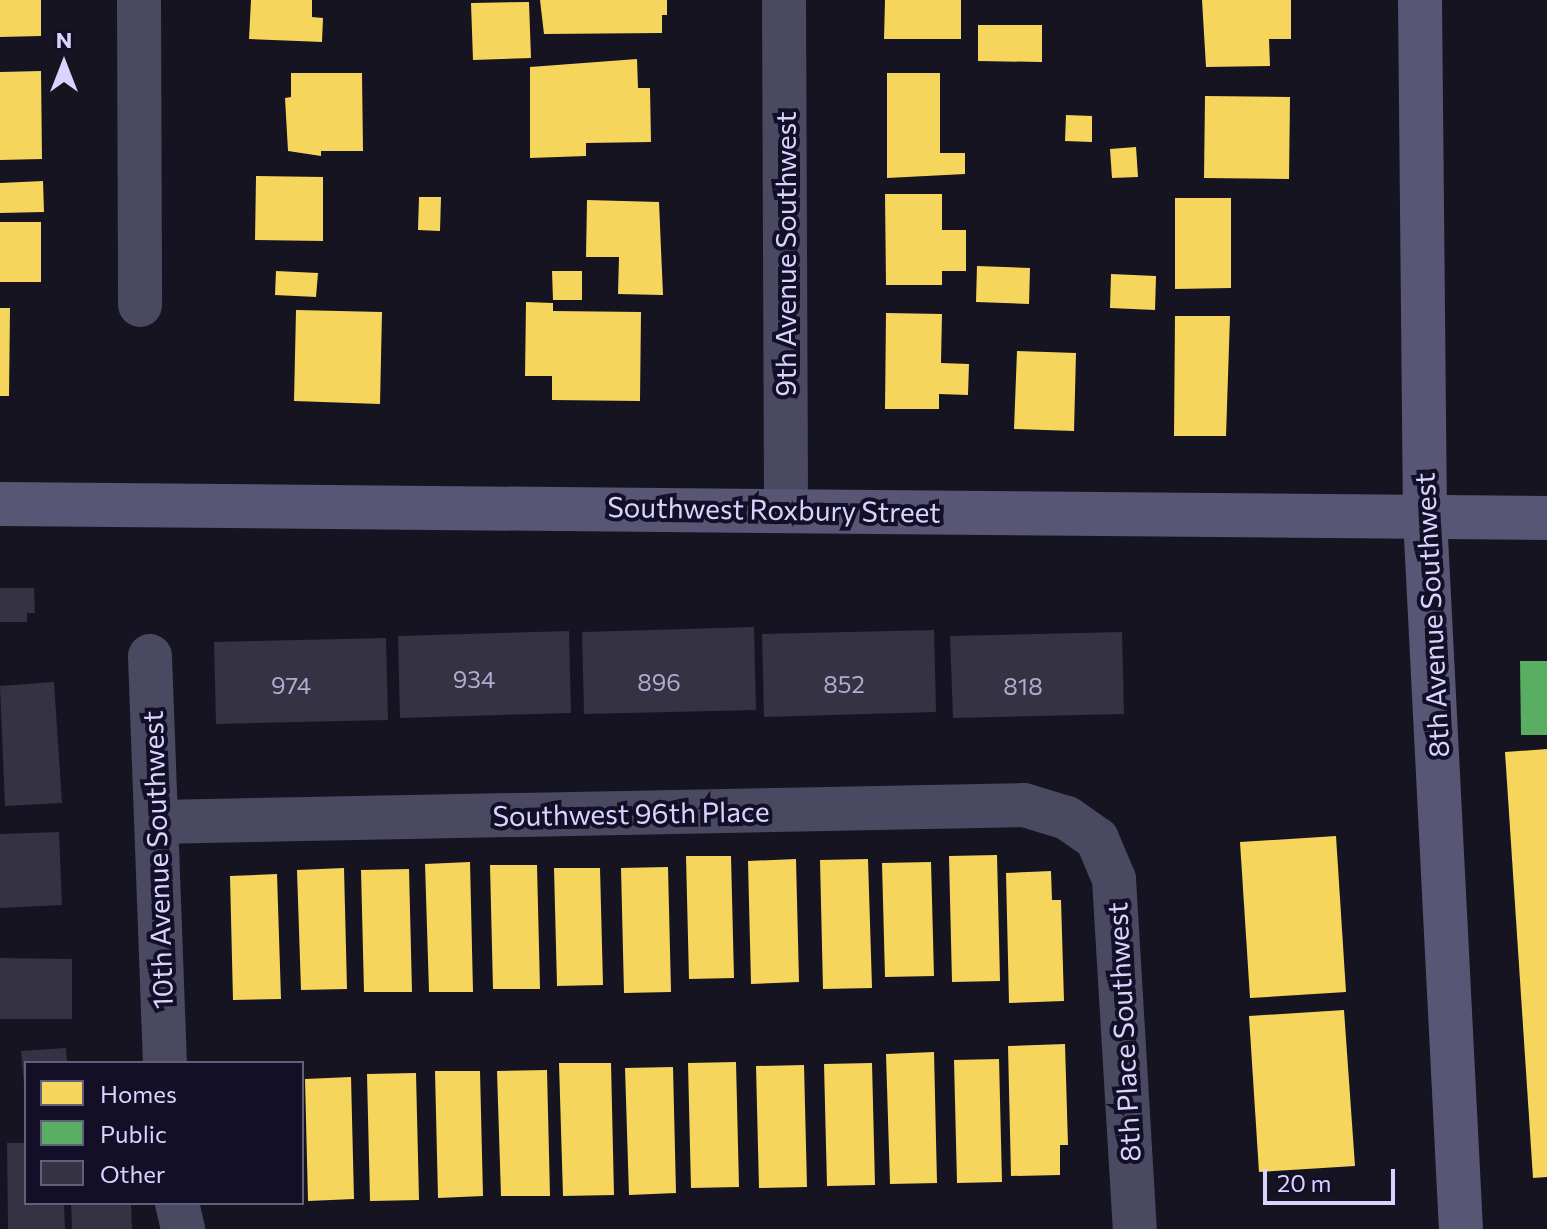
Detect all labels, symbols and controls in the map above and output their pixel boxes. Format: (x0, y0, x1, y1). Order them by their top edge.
north arrow (24, 24, 104, 104)
text: N (56, 26, 72, 53)
street label: 9th Avenue Southwest (768, 111, 802, 397)
street label: 8th Avenue Southwest (1407, 472, 1455, 758)
street label: Southwest Roxbury Street (607, 489, 941, 529)
house number: 934 (453, 665, 495, 693)
house number: 896 (637, 668, 681, 696)
house number: 852 (823, 670, 865, 698)
house number: 974 (271, 671, 311, 699)
house number: 818 (1003, 672, 1043, 700)
street label: 10th Avenue Southwest (135, 710, 179, 1010)
street label: Southwest 96th Place (492, 794, 770, 832)
street label: 8th Place Southwest (1099, 901, 1147, 1163)
legend (24, 1061, 304, 1205)
text: Homes (100, 1079, 177, 1108)
text: Public (100, 1119, 167, 1148)
scale bar (1267, 1153, 1399, 1203)
text: Other (100, 1159, 165, 1188)
text: 20 m (1277, 1168, 1331, 1197)

